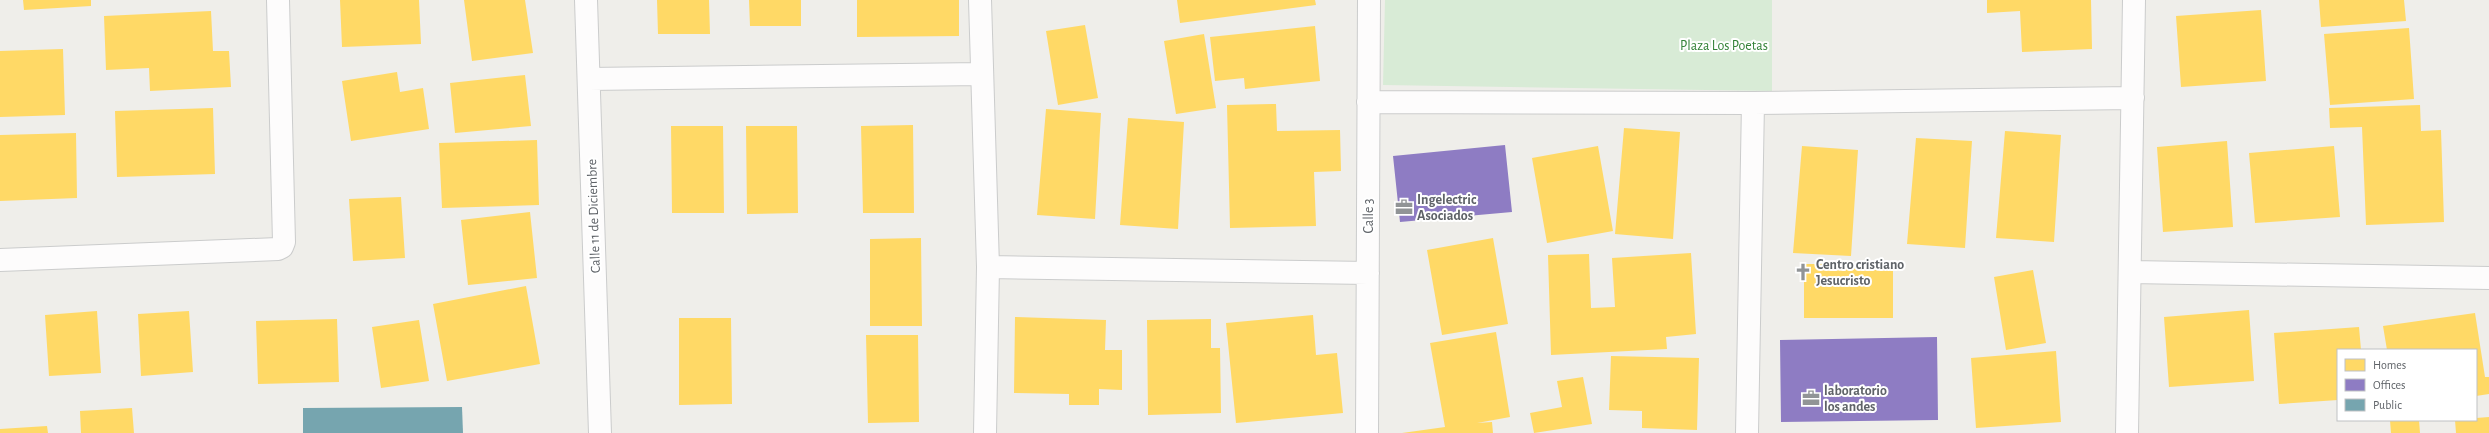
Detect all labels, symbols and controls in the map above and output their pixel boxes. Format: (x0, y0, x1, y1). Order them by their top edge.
park label: Plaza Los Poetas (1680, 39, 1768, 53)
street label: Calle 11 de Diciembre (585, 159, 603, 273)
place label: Ingelectric Asociados (1417, 193, 1477, 223)
office icon: Ingelectric Asociados (1394, 197, 1414, 217)
street label: Calle 3 (1362, 198, 1376, 234)
place label: Centro cristiano Jesucristo (1816, 258, 1904, 288)
church icon: Centro cristiano Jesucristo (1793, 262, 1813, 282)
legend (2337, 349, 2477, 421)
text: Homes (2373, 359, 2406, 371)
text: Offices (2373, 379, 2406, 391)
place label: laboratorio los andes (1824, 384, 1887, 414)
office icon: laboratorio los andes (1801, 388, 1821, 408)
text: Public (2373, 399, 2402, 411)

